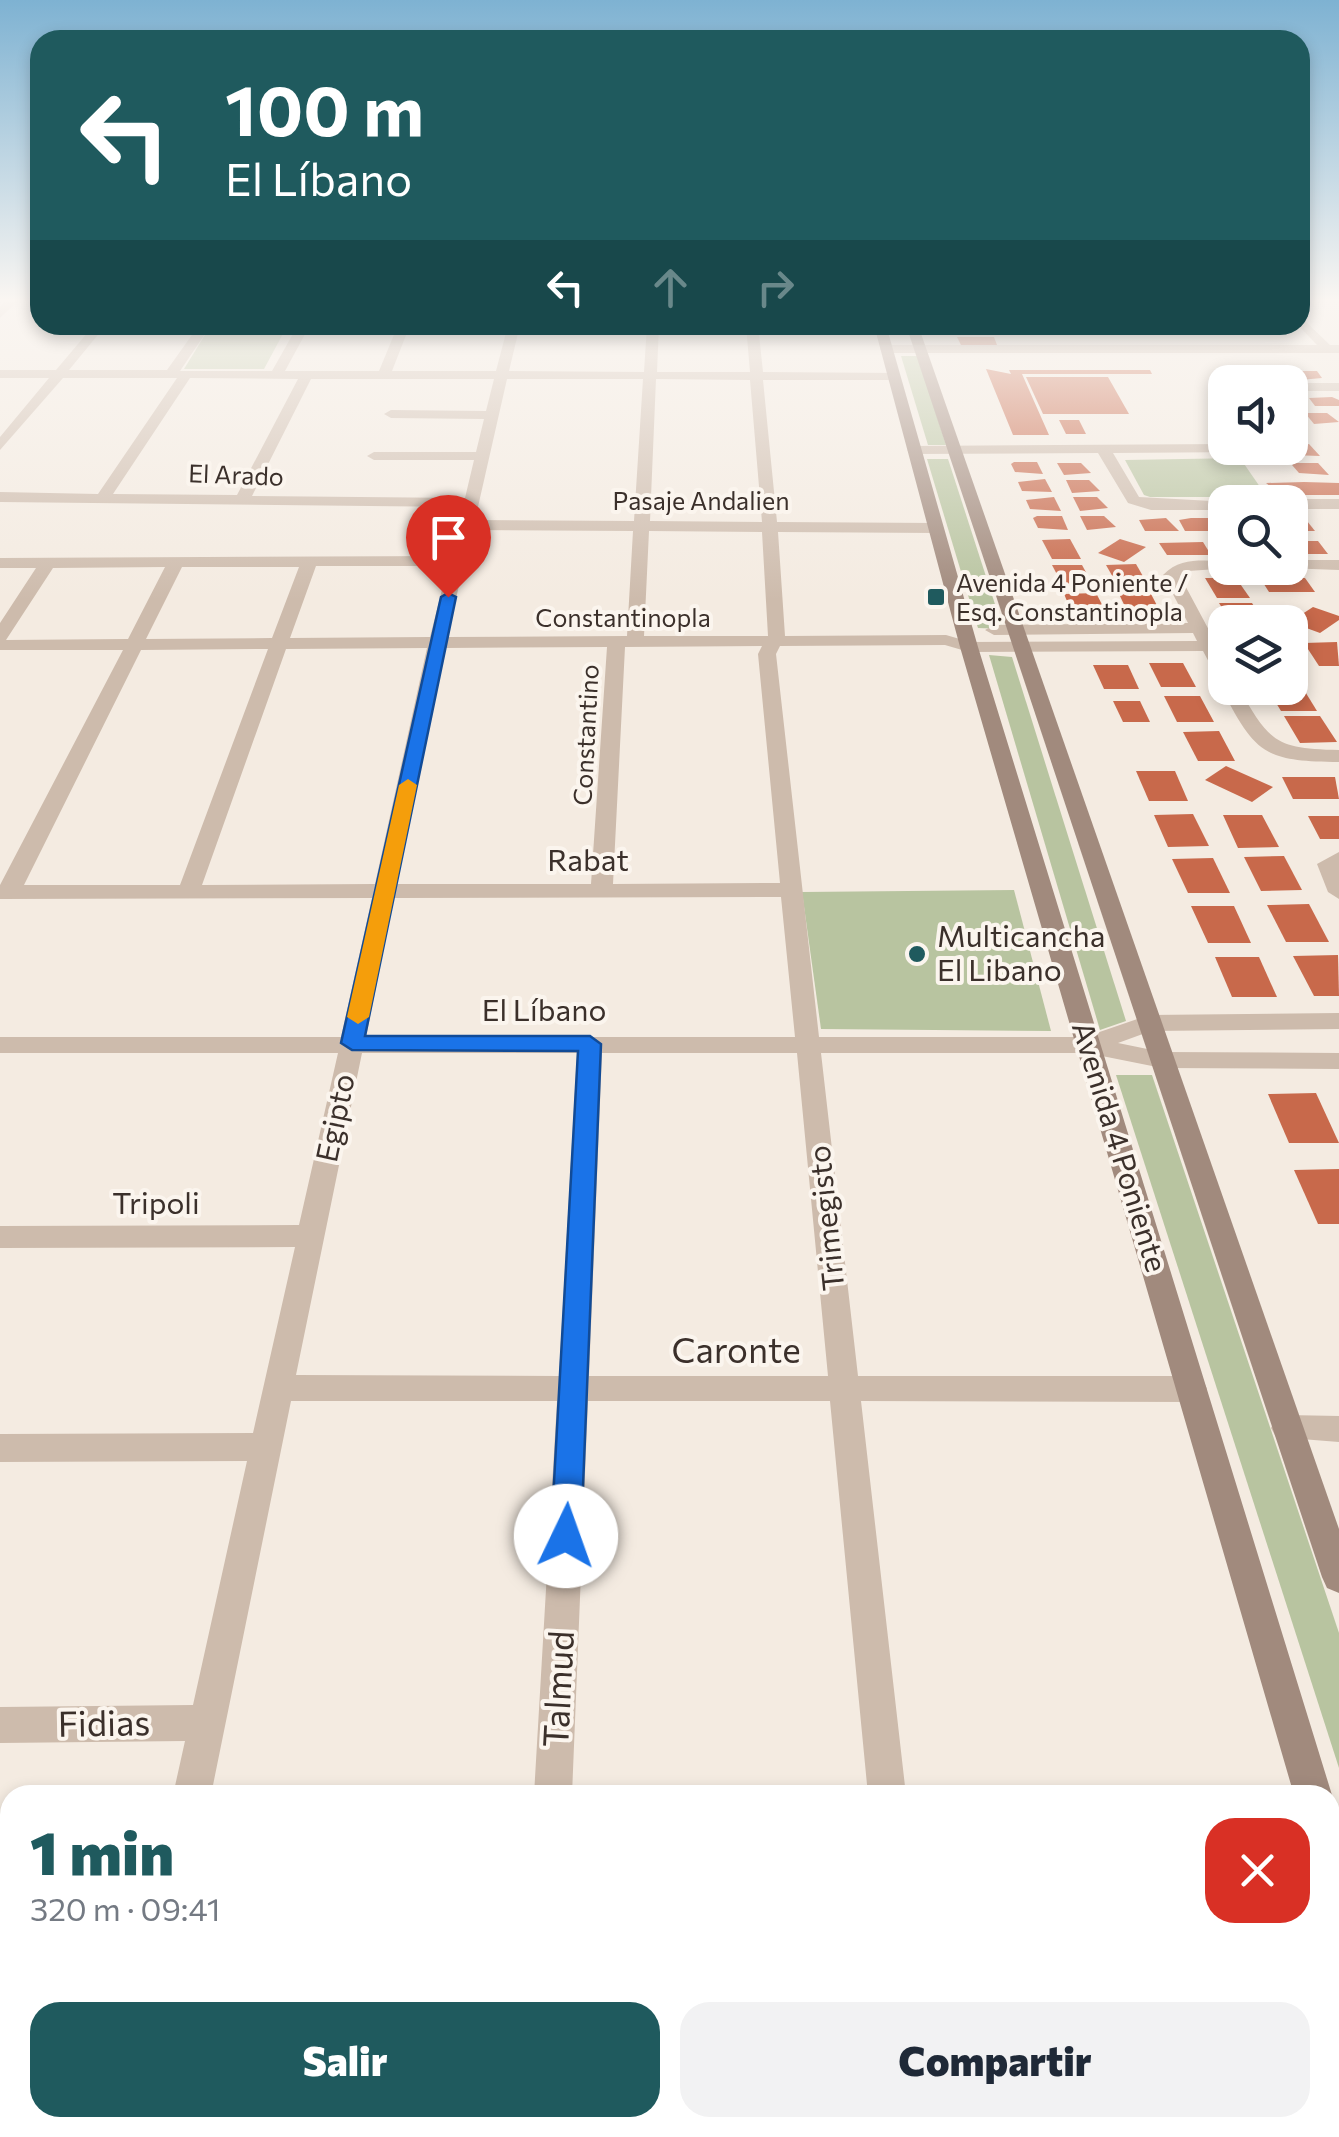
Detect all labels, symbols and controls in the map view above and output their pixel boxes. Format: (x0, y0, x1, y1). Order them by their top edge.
text: 100 m (225, 65, 424, 150)
icon: left (60, 70, 190, 200)
text: El Líbano (225, 150, 412, 205)
icon: left (538, 260, 593, 315)
icon: ahead (643, 260, 698, 315)
icon: right (748, 260, 803, 315)
map controls (1208, 365, 1308, 705)
button: sound (1208, 365, 1308, 465)
street label: El Arado (188, 457, 284, 491)
street label: Pasaje Andalien (613, 485, 789, 515)
button: search (1208, 485, 1308, 585)
pin (406, 495, 491, 598)
icon: arrive (421, 510, 476, 565)
place label: Avenida 4 Poniente / Esq. Constantinopla (956, 567, 1188, 626)
marker: Avenida 4 Poniente / Esq. Constantinopla (925, 586, 947, 608)
street label: Constantinopla (535, 602, 711, 632)
button: layers (1208, 605, 1308, 705)
street label: Constantino (566, 664, 604, 806)
street label: Rabat (547, 840, 629, 877)
place label: Multicancha El Libano (937, 916, 1105, 987)
marker: Multicancha El Libano (906, 943, 928, 965)
street label: El Líbano (482, 990, 606, 1027)
street label: Avenida 4 Poniente (1066, 1017, 1177, 1276)
street label: Egipto (306, 1070, 361, 1165)
street label: Trimegisto (798, 1144, 851, 1293)
street label: Tripoli (112, 1183, 200, 1220)
street label: Caronte (671, 1327, 801, 1370)
position arrow (514, 1484, 618, 1588)
street label: Talmud (532, 1629, 581, 1748)
street label: Fidias (57, 1699, 151, 1744)
text: 1 min (30, 1814, 174, 1887)
button: close (1205, 1818, 1310, 1923)
text: 320 m · 09:41 (30, 1888, 220, 1928)
button: Salir (30, 2002, 660, 2117)
button: Compartir (680, 2002, 1310, 2117)

